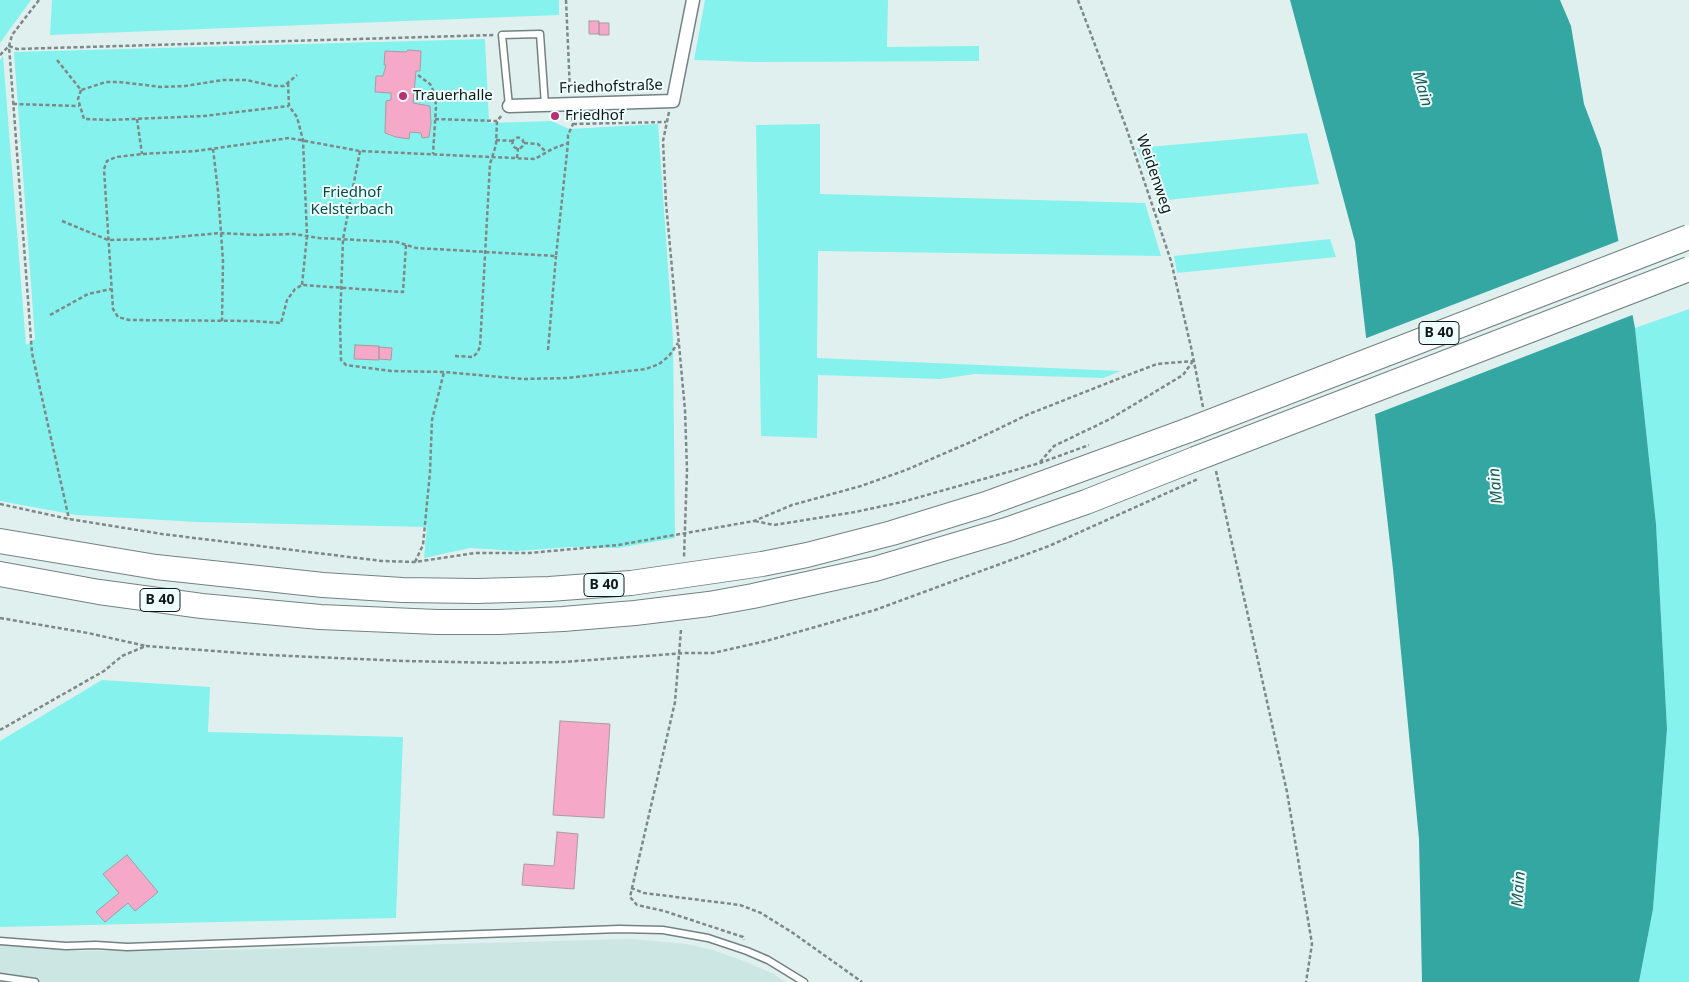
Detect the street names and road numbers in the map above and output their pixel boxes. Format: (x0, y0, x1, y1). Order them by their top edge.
street label: Friedhofstraße (559, 76, 663, 98)
street label: Weidenweg (1132, 132, 1176, 216)
road number: B 40 (1419, 322, 1459, 344)
road number: B 40 (584, 574, 624, 596)
road number: B 40 (140, 588, 180, 612)

